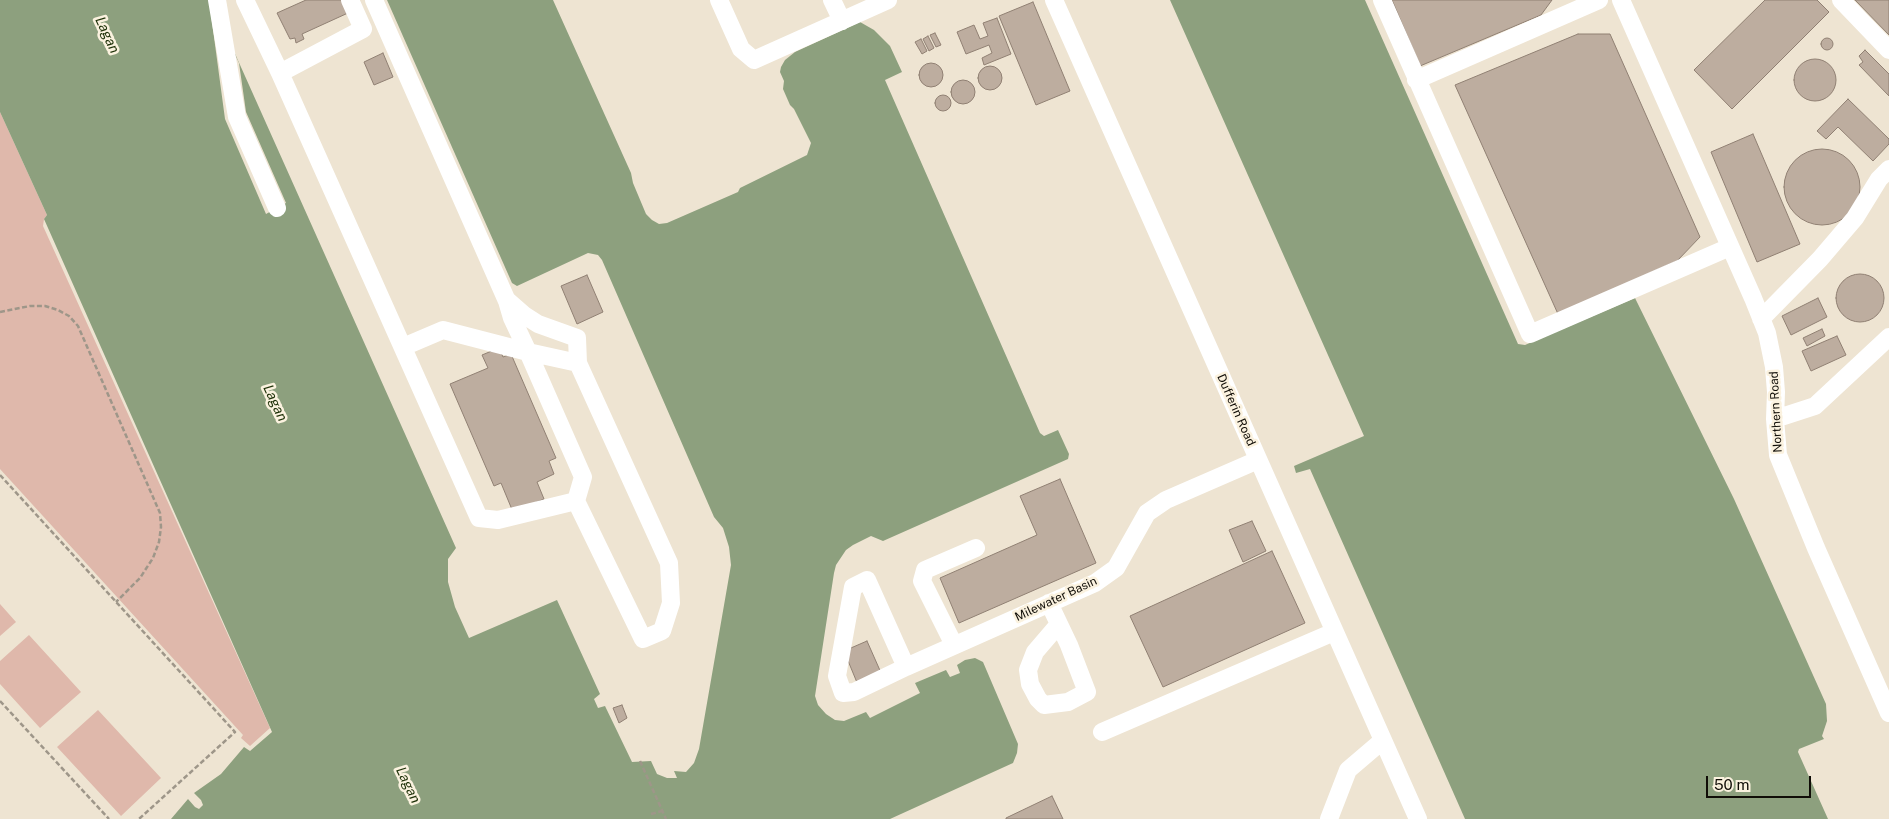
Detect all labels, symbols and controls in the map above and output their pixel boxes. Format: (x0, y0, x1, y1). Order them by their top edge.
water label: Lagan (91, 14, 123, 56)
street label: Northern Road (1767, 371, 1785, 453)
street label: Dufferin Road (1214, 372, 1258, 448)
water label: Lagan (259, 382, 291, 424)
street label: Milewater Basin (1013, 574, 1099, 624)
water label: Lagan (392, 764, 424, 806)
scale bar (1709, 766, 1814, 798)
text: 50 m (1714, 776, 1749, 793)

